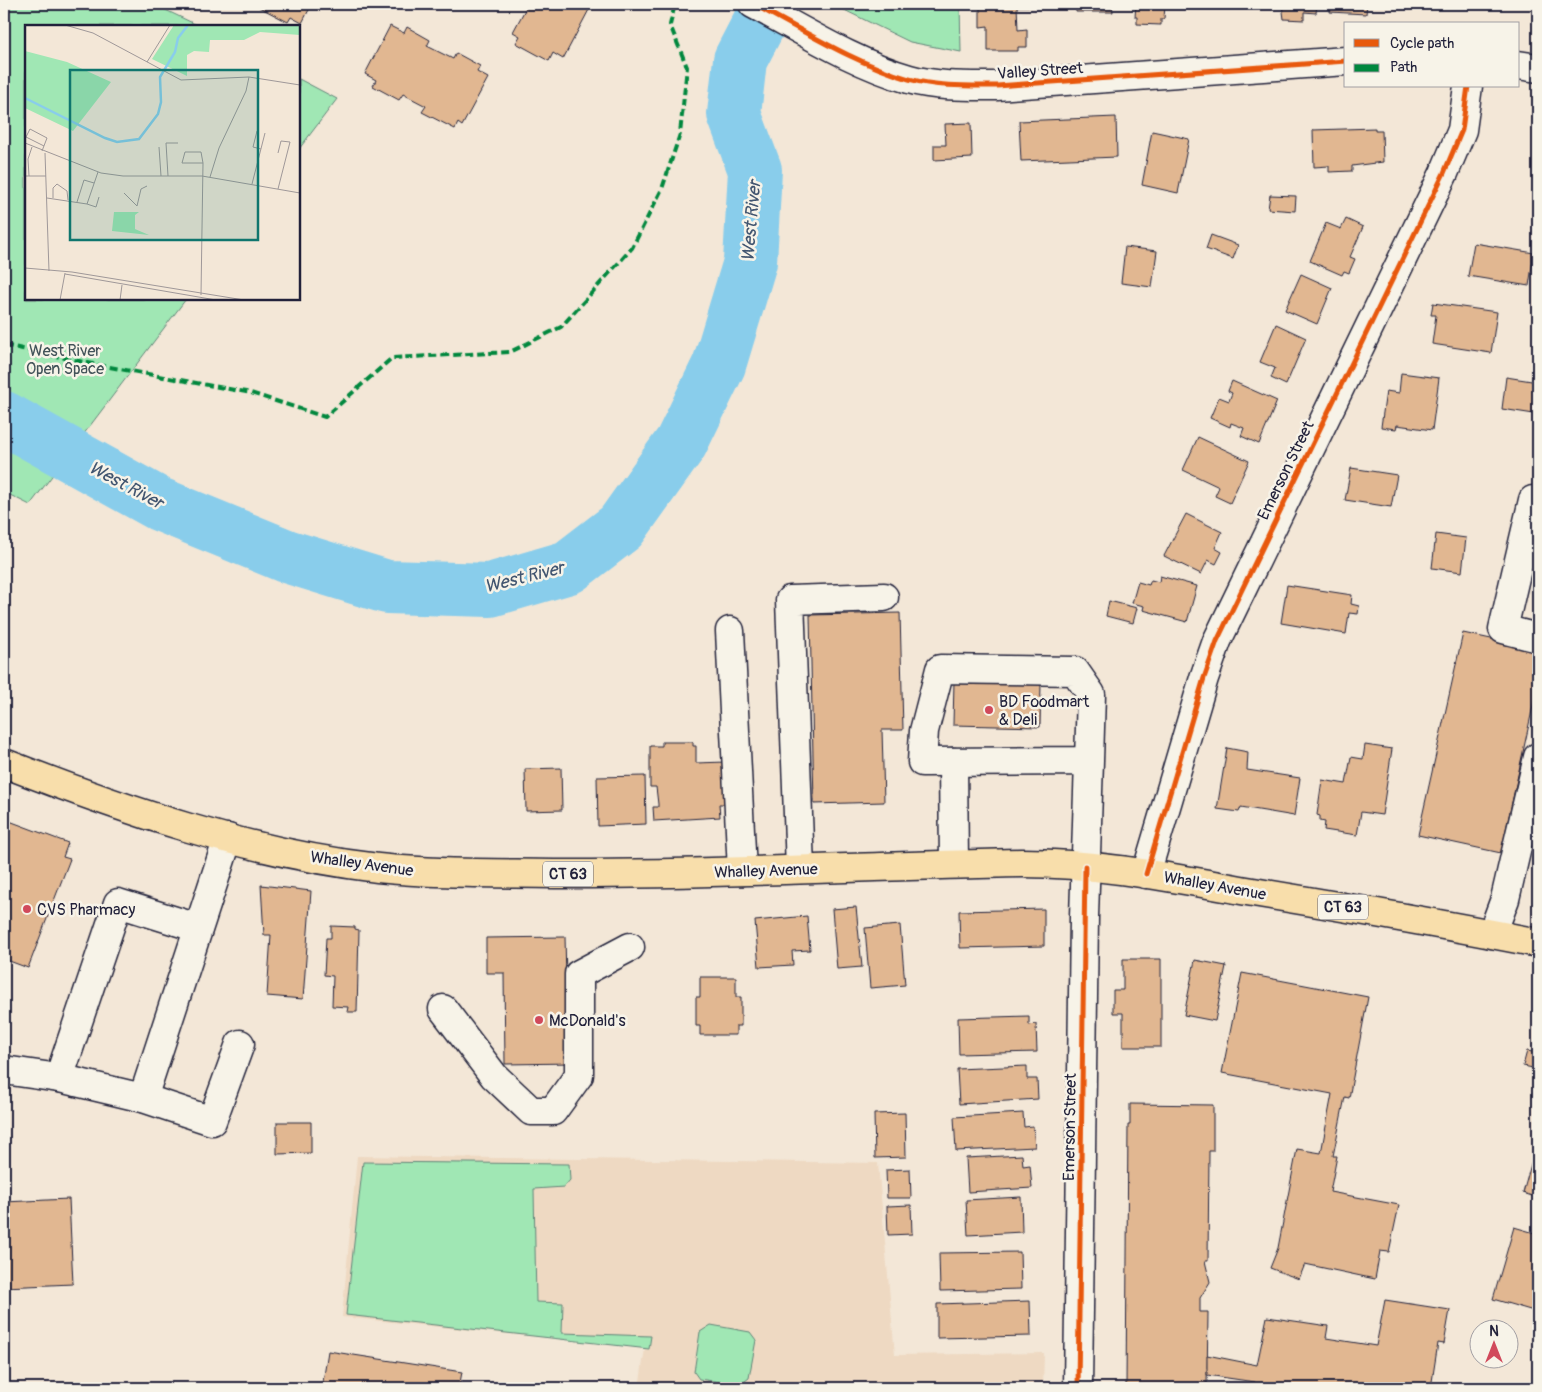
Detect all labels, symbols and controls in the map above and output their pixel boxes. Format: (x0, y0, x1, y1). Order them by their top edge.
legend (1344, 22, 1520, 88)
inset map (25, 25, 300, 300)
text: Cycle path (1390, 34, 1454, 53)
street label: Valley Street (996, 58, 1084, 84)
text: Path (1390, 58, 1417, 77)
water label: West River (737, 177, 767, 262)
park label: West River Open Space (26, 341, 104, 379)
street label: Emerson Street (1253, 417, 1319, 523)
water label: West River (85, 456, 169, 516)
water label: West River (482, 556, 569, 598)
place label: BD Foodmart & Deli (999, 692, 1090, 730)
marker: BD Foodmart & Deli (983, 704, 995, 716)
street label: Whalley Avenue (309, 847, 415, 881)
street label: Whalley Avenue (714, 859, 818, 883)
road number: CT 63 (543, 862, 593, 886)
street label: Whalley Avenue (1162, 867, 1268, 905)
road number: CT 63 (1318, 894, 1368, 920)
place label: CVS Pharmacy (37, 900, 136, 920)
marker: CVS Pharmacy (21, 903, 33, 915)
place label: McDonald's (549, 1011, 626, 1031)
marker: McDonald's (533, 1014, 545, 1026)
street label: Emerson Street (1059, 1072, 1081, 1181)
north arrow (1470, 1320, 1520, 1370)
text: N (1489, 1323, 1499, 1340)

